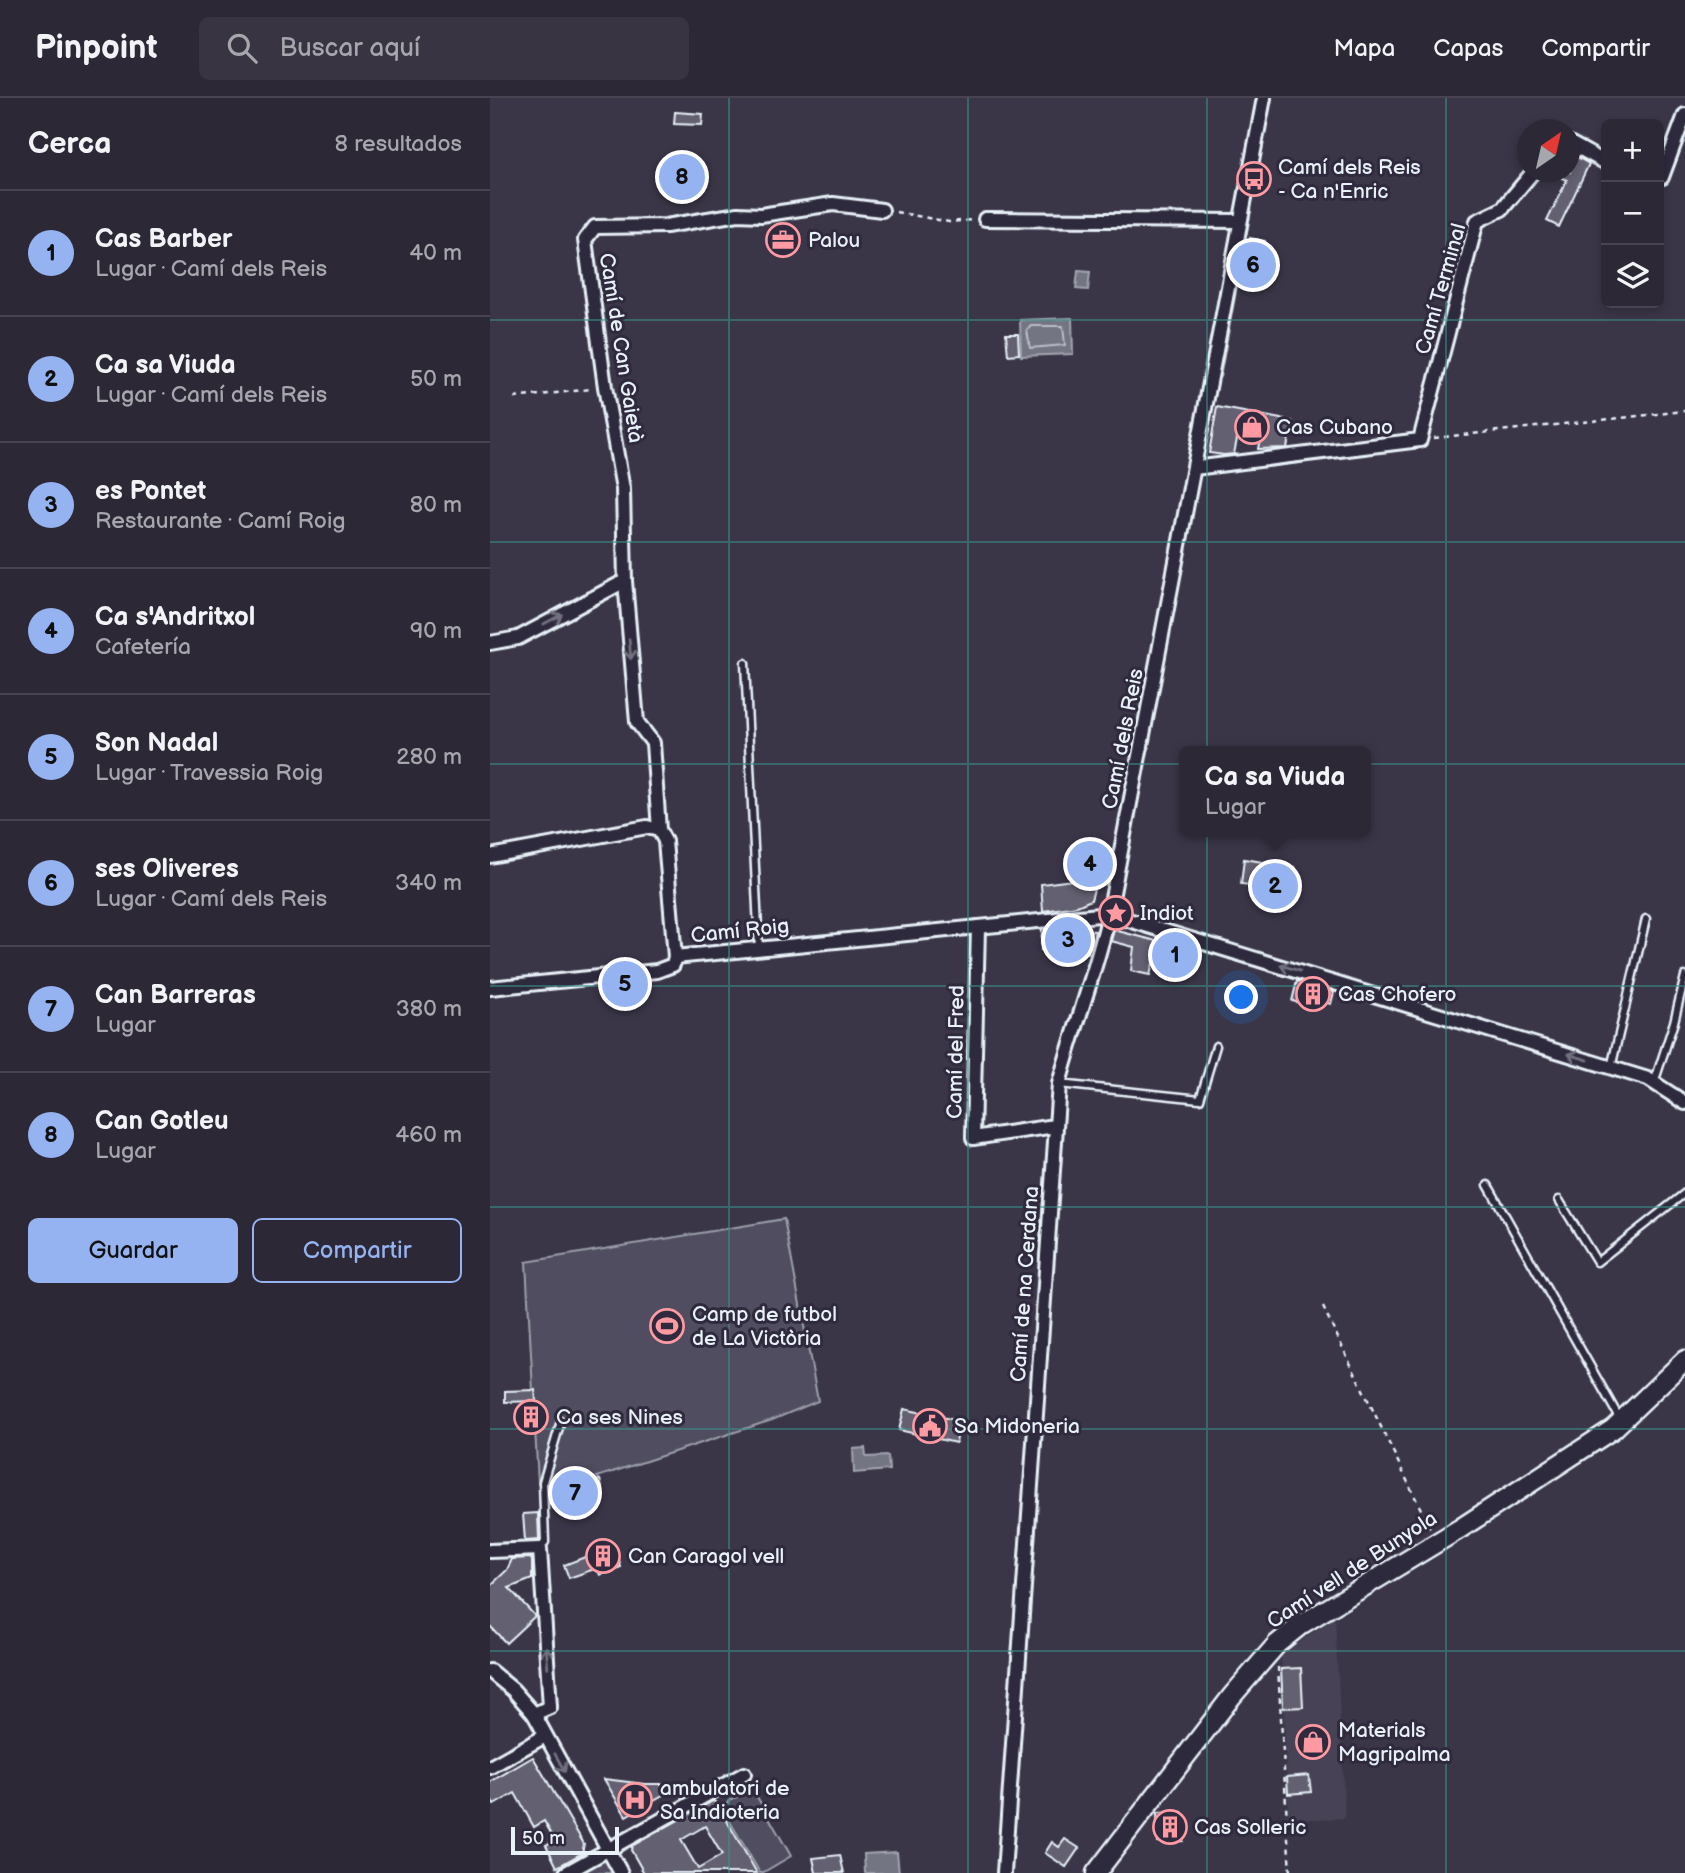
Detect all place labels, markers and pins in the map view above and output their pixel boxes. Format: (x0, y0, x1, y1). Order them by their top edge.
pin: 8 (659, 151, 705, 203)
place label: Camí dels Reis - Ca n'Enric (1278, 155, 1421, 204)
bus stop icon: Camí dels Reis - Ca n'Enric (1235, 160, 1273, 198)
office icon: Palou (764, 221, 802, 259)
place label: Palou (808, 228, 860, 253)
pin: 6 (1230, 239, 1276, 291)
shop icon: Cas Cubano (1233, 408, 1271, 446)
place label: Cas Cubano (1276, 415, 1393, 440)
pin: 4 (1067, 838, 1113, 890)
pin: 2 (1252, 860, 1298, 912)
place icon: Indiot (1097, 894, 1135, 932)
place label: Indiot (1140, 901, 1194, 926)
pin: 3 (1045, 914, 1091, 966)
pin: 1 (1152, 929, 1198, 981)
pin: 5 (602, 958, 648, 1010)
building icon: Cas Chofero (1294, 975, 1332, 1013)
place label: Cas Chofero (1338, 982, 1457, 1007)
place label: Camp de futbol de La Victòria (692, 1302, 837, 1351)
sports icon: Camp de futbol de La Victòria (648, 1307, 686, 1345)
building icon: Ca ses Nines (512, 1398, 550, 1436)
place label: Ca ses Nines (556, 1405, 683, 1430)
public building icon: Sa Midoneria (911, 1407, 949, 1445)
place label: Sa Midoneria (954, 1414, 1080, 1439)
pin: 7 (552, 1467, 598, 1519)
building icon: Can Caragol vell (584, 1537, 622, 1575)
place label: Can Caragol vell (628, 1544, 784, 1569)
place label: Materials Magripalma (1338, 1718, 1451, 1767)
shop icon: Materials Magripalma (1294, 1723, 1332, 1761)
place label: ambulatori de Sa Indioteria (660, 1776, 790, 1825)
hospital icon: ambulatori de Sa Indioteria (616, 1781, 654, 1819)
building icon: Cas Solleric (1151, 1808, 1189, 1846)
place label: Cas Solleric (1194, 1815, 1306, 1840)

